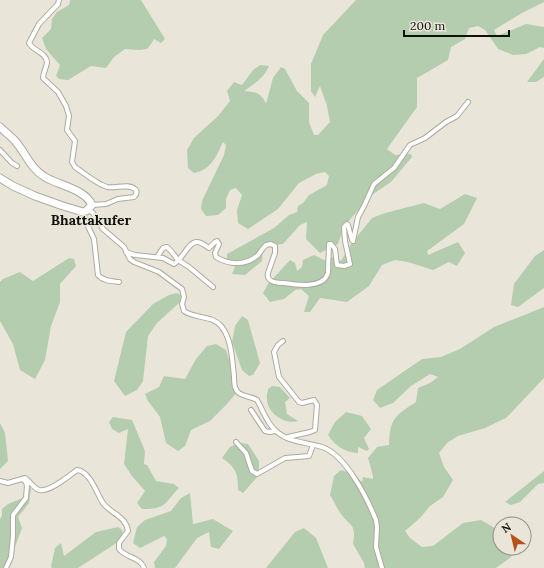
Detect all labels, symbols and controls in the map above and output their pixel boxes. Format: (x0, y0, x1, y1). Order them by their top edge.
scale bar (404, 12, 509, 38)
text: 200 m (410, 18, 446, 33)
district label: Bhattakufer (51, 211, 131, 229)
north arrow (492, 516, 532, 556)
text: N (499, 519, 514, 536)

